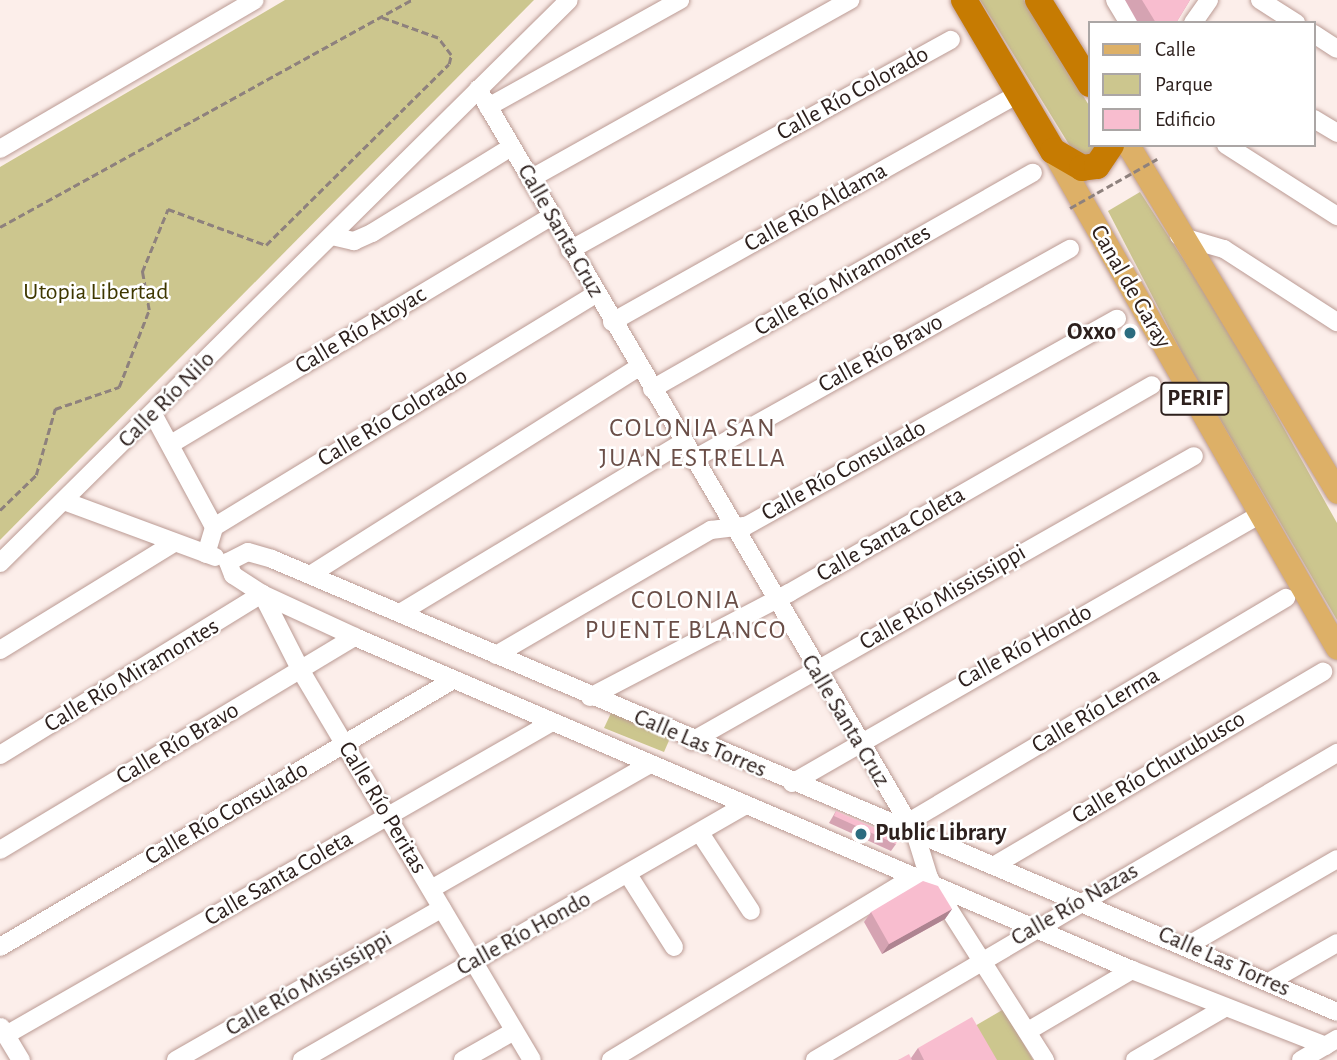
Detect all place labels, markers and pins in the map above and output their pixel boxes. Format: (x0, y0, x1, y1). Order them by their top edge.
place label: Oxxo (1067, 319, 1116, 347)
marker: Oxxo (1122, 325, 1138, 341)
place label: Public Library (875, 820, 1006, 848)
marker: Public Library (853, 826, 869, 842)

